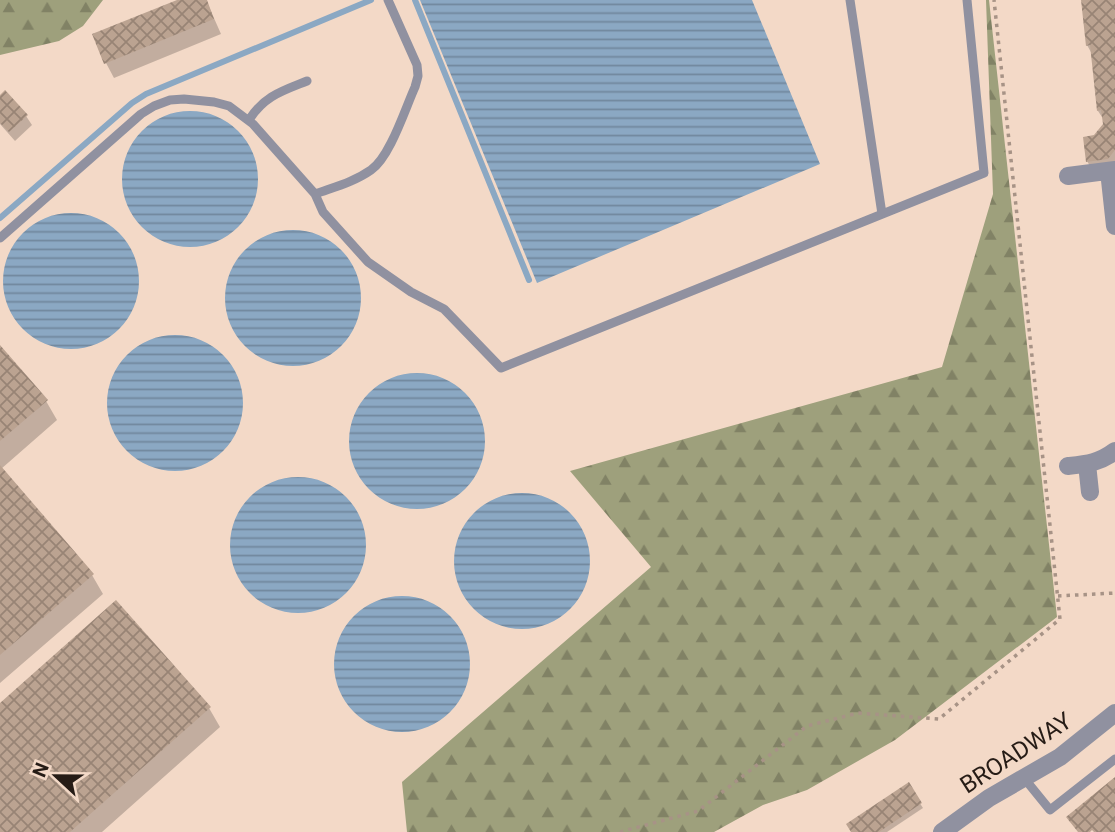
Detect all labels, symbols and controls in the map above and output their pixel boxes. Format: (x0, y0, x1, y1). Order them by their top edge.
street label: BROADWAY (955, 706, 1077, 799)
north arrow (21, 741, 91, 811)
text: N (28, 759, 54, 780)

